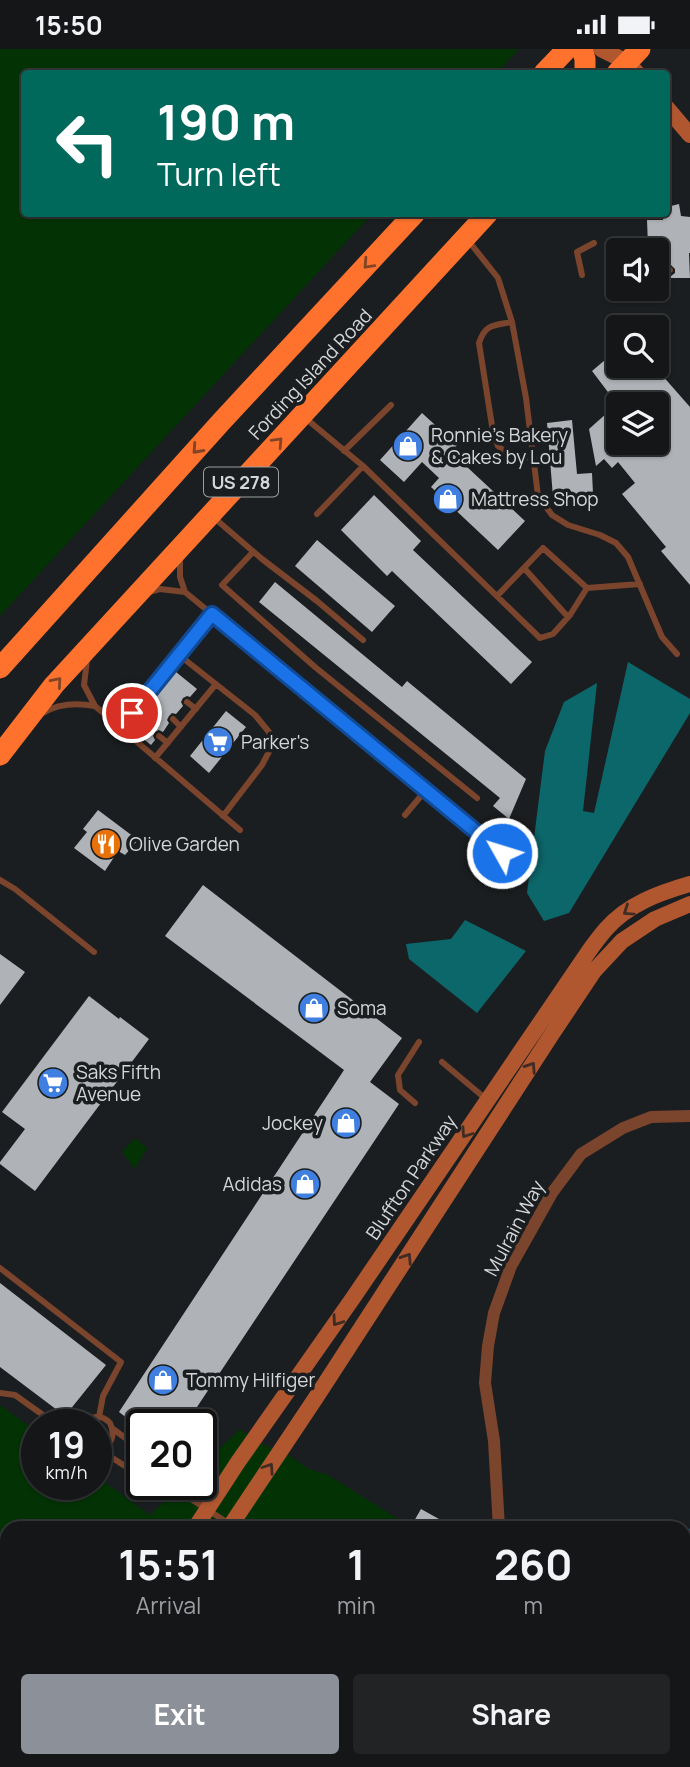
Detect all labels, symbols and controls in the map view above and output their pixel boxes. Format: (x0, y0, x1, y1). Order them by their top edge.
text: 15:50 (35, 7, 103, 43)
text: 190 m (157, 88, 295, 155)
icon: left (42, 98, 133, 189)
text: Turn left (157, 152, 281, 196)
map controls (606, 238, 669, 455)
button: sound (606, 238, 669, 301)
one-way arrow (364, 256, 376, 269)
street label: Fording Island Road (243, 303, 377, 445)
button: search (606, 315, 669, 378)
button: layers (606, 392, 669, 455)
place label: Ronnie's Bakery & Cakes by Lou (431, 422, 568, 470)
shop icon: Ronnie's Bakery & Cakes by Lou (391, 429, 425, 463)
one-way arrow (269, 437, 282, 450)
one-way arrow (193, 440, 205, 453)
road number: US 278 (204, 467, 278, 496)
shop icon: Mattress Shop (431, 482, 465, 516)
place label: Mattress Shop (471, 486, 599, 512)
one-way arrow (49, 677, 61, 690)
pin (102, 683, 162, 743)
icon: arrive (113, 694, 151, 732)
supermarket icon: Parker's (201, 725, 235, 759)
place label: Parker's (241, 729, 309, 755)
position arrow (465, 816, 539, 890)
restaurant icon: Olive Garden (89, 827, 123, 861)
place label: Olive Garden (129, 831, 240, 857)
one-way arrow (623, 903, 636, 915)
shop icon: Soma (297, 991, 331, 1025)
place label: Soma (337, 995, 387, 1021)
place label: Saks Fifth Avenue (76, 1059, 161, 1107)
one-way arrow (523, 1061, 536, 1074)
supermarket icon: Saks Fifth Avenue (36, 1066, 70, 1100)
shop icon: Jockey (329, 1106, 363, 1140)
street label: Bluffton Parkway (360, 1109, 462, 1245)
place label: Jockey (262, 1110, 323, 1136)
one-way arrow (461, 1126, 474, 1139)
shop icon: Adidas (288, 1167, 322, 1201)
place label: Adidas (222, 1171, 282, 1197)
street label: Mulrain Way (478, 1175, 550, 1281)
one-way arrow (399, 1252, 412, 1265)
one-way arrow (333, 1313, 345, 1326)
shop icon: Tommy Hilfiger (146, 1363, 180, 1397)
place label: Tommy Hilfiger (186, 1367, 315, 1393)
speed limit sign: 20 (126, 1409, 217, 1500)
text: 19 (48, 1421, 85, 1469)
text: km/h (46, 1460, 87, 1484)
one-way arrow (261, 1463, 273, 1476)
text: 15:51 (118, 1535, 219, 1593)
text: 1 (347, 1535, 366, 1593)
text: 260 (494, 1535, 573, 1593)
text: Arrival (136, 1589, 201, 1621)
text: min (337, 1589, 376, 1621)
text: m (524, 1589, 543, 1621)
button: Exit (21, 1674, 339, 1754)
button: Share (353, 1674, 670, 1754)

